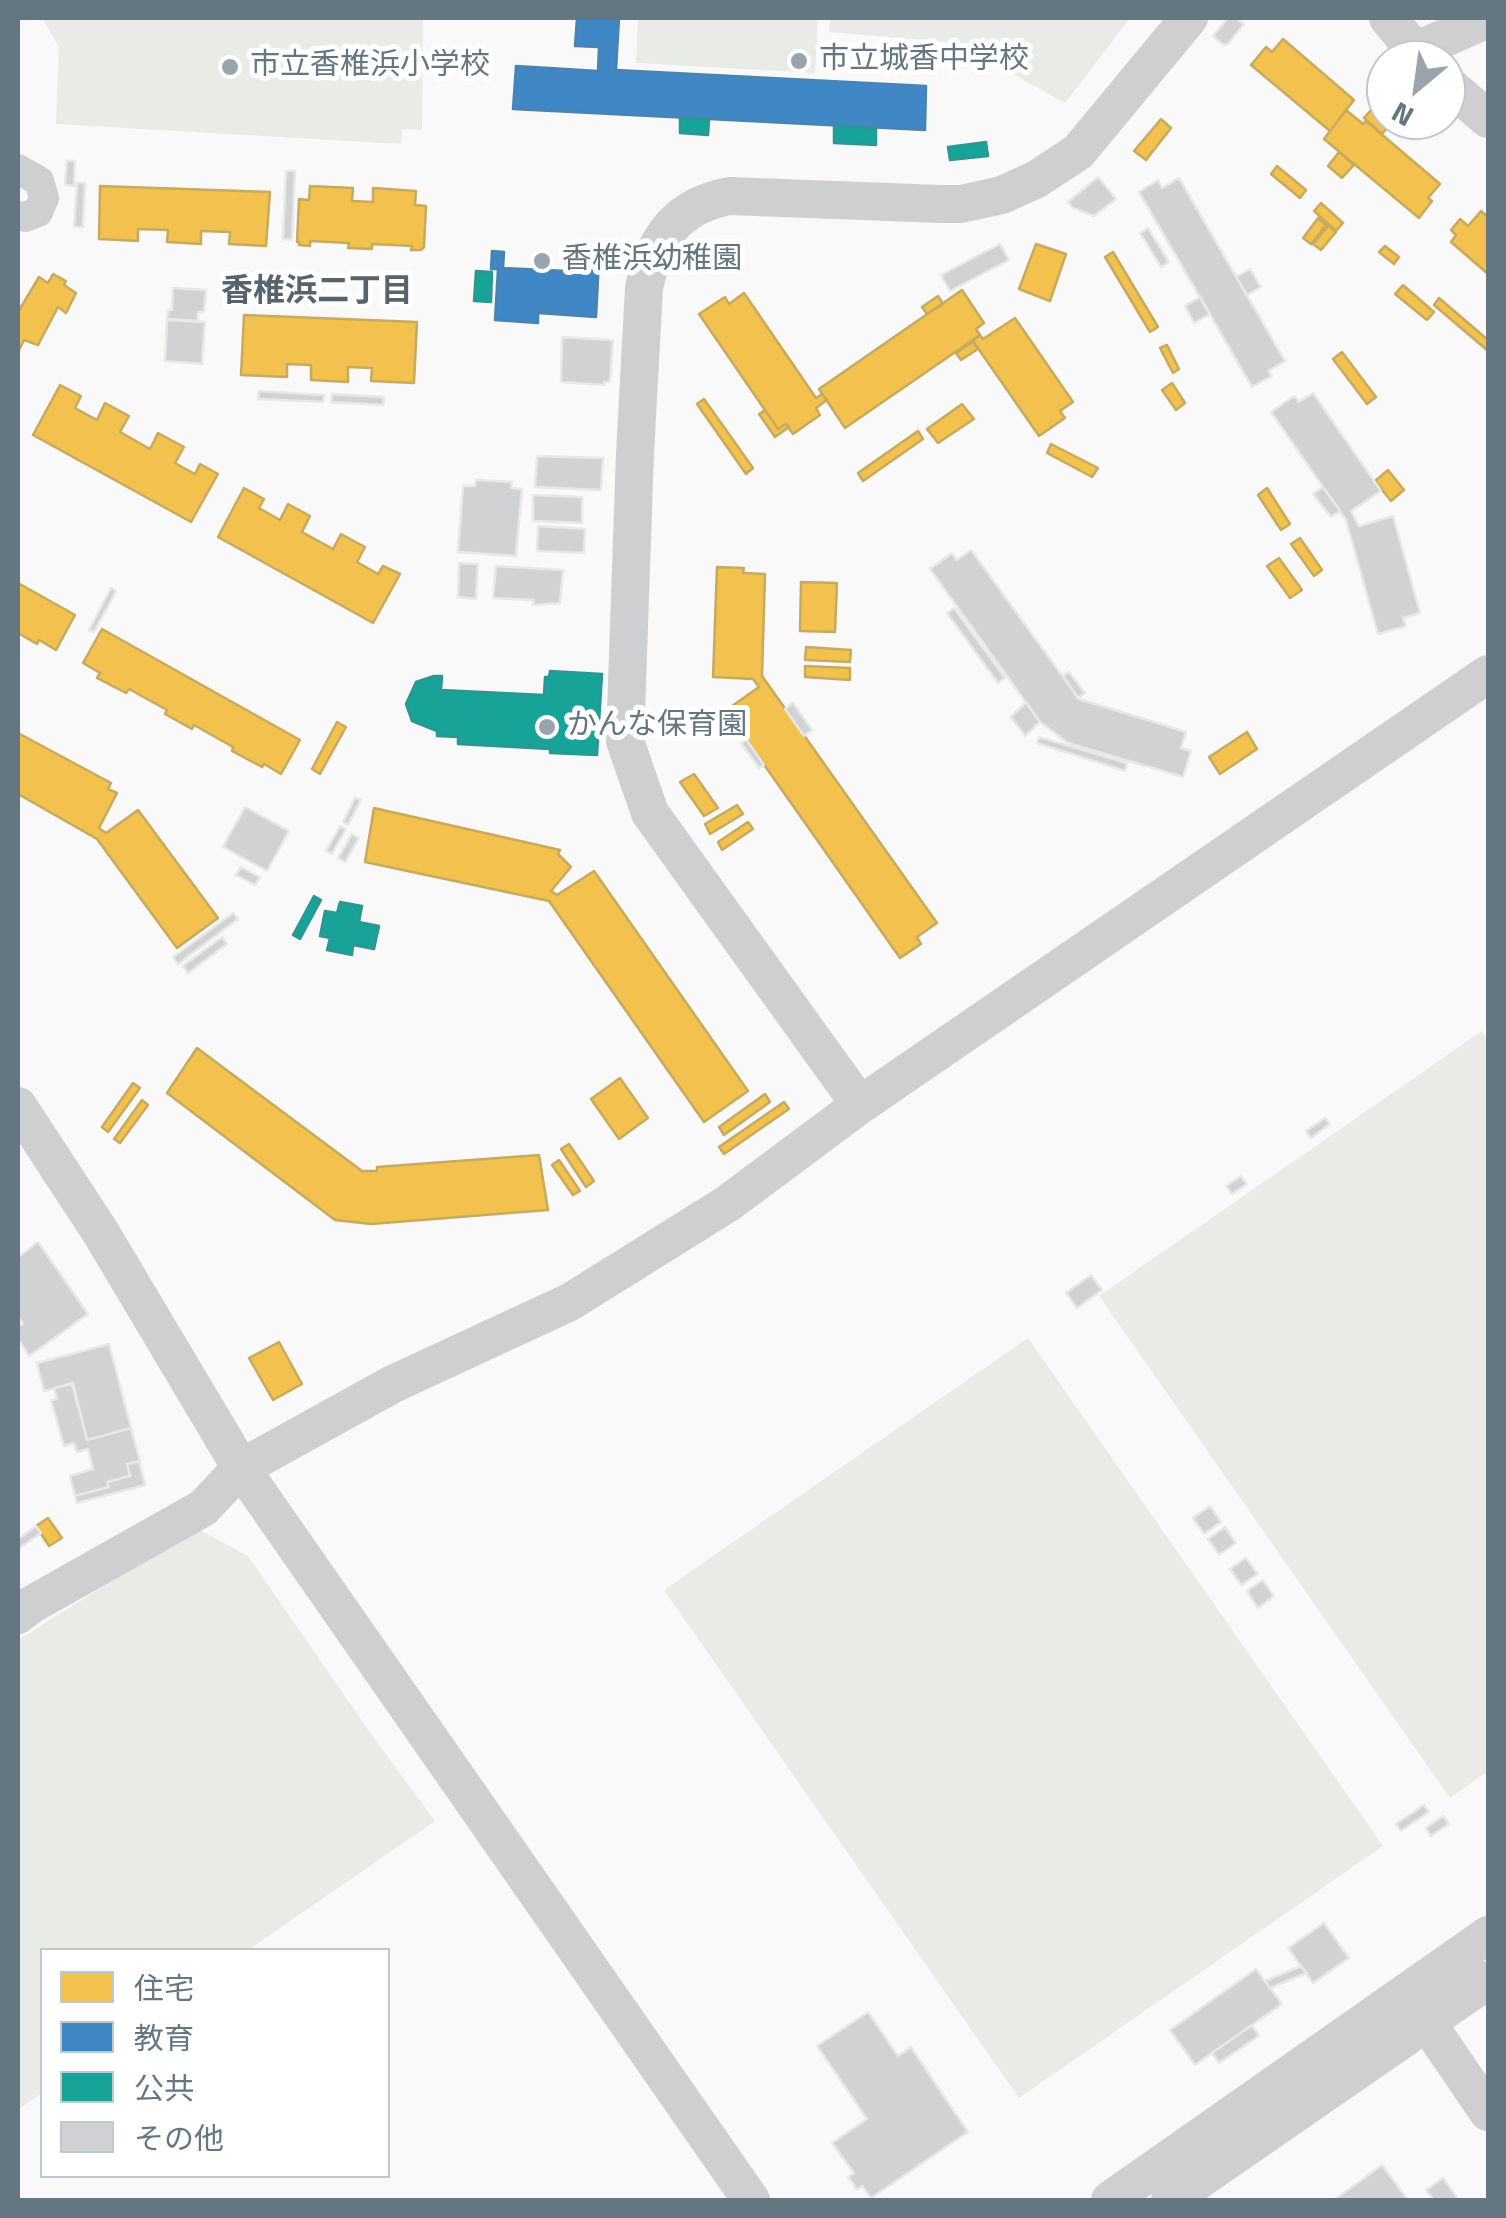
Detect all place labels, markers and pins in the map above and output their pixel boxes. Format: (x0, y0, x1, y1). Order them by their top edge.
place label: 市立城香中学校 (819, 43, 1029, 79)
place label: 市立香椎浜小学校 (250, 49, 490, 85)
marker: 市立城香中学校 (788, 50, 810, 72)
marker: 市立香椎浜小学校 (219, 56, 241, 78)
place label: 香椎浜幼稚園 (562, 243, 742, 279)
marker: 香椎浜幼稚園 (531, 250, 553, 272)
place label: かんな保育園 (567, 709, 747, 745)
marker: かんな保育園 (536, 716, 558, 738)

